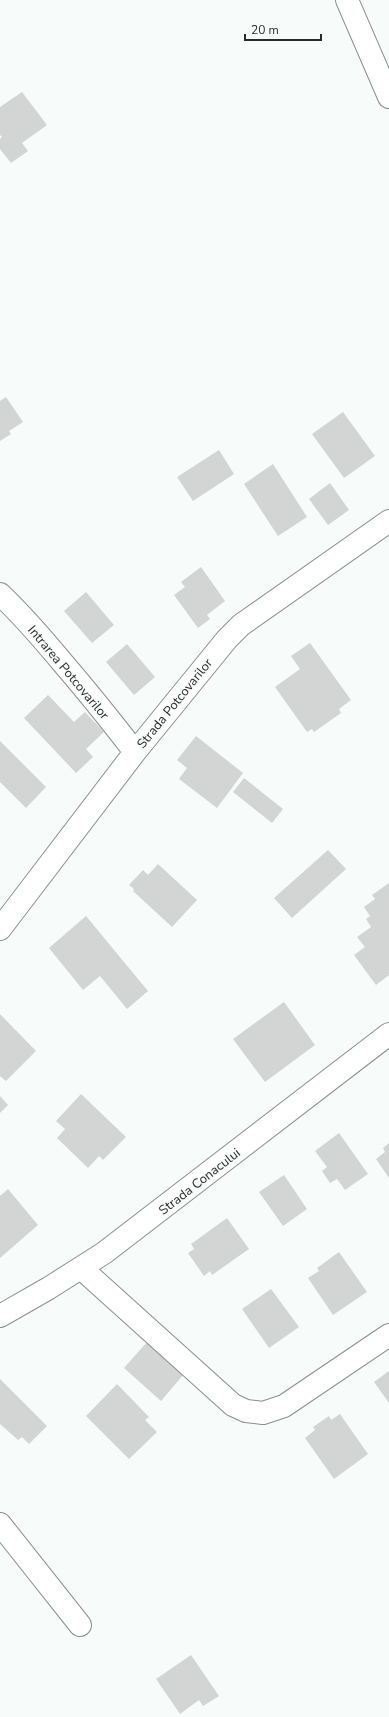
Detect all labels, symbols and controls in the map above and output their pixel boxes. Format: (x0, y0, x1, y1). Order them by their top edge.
scale bar (245, 16, 321, 42)
text: 20 m (251, 22, 279, 38)
street label: Intrarea Potcovarilor (23, 622, 113, 724)
street label: Strada Potcovarilor (133, 654, 217, 753)
street label: Strada Conacului (155, 1144, 244, 1219)

